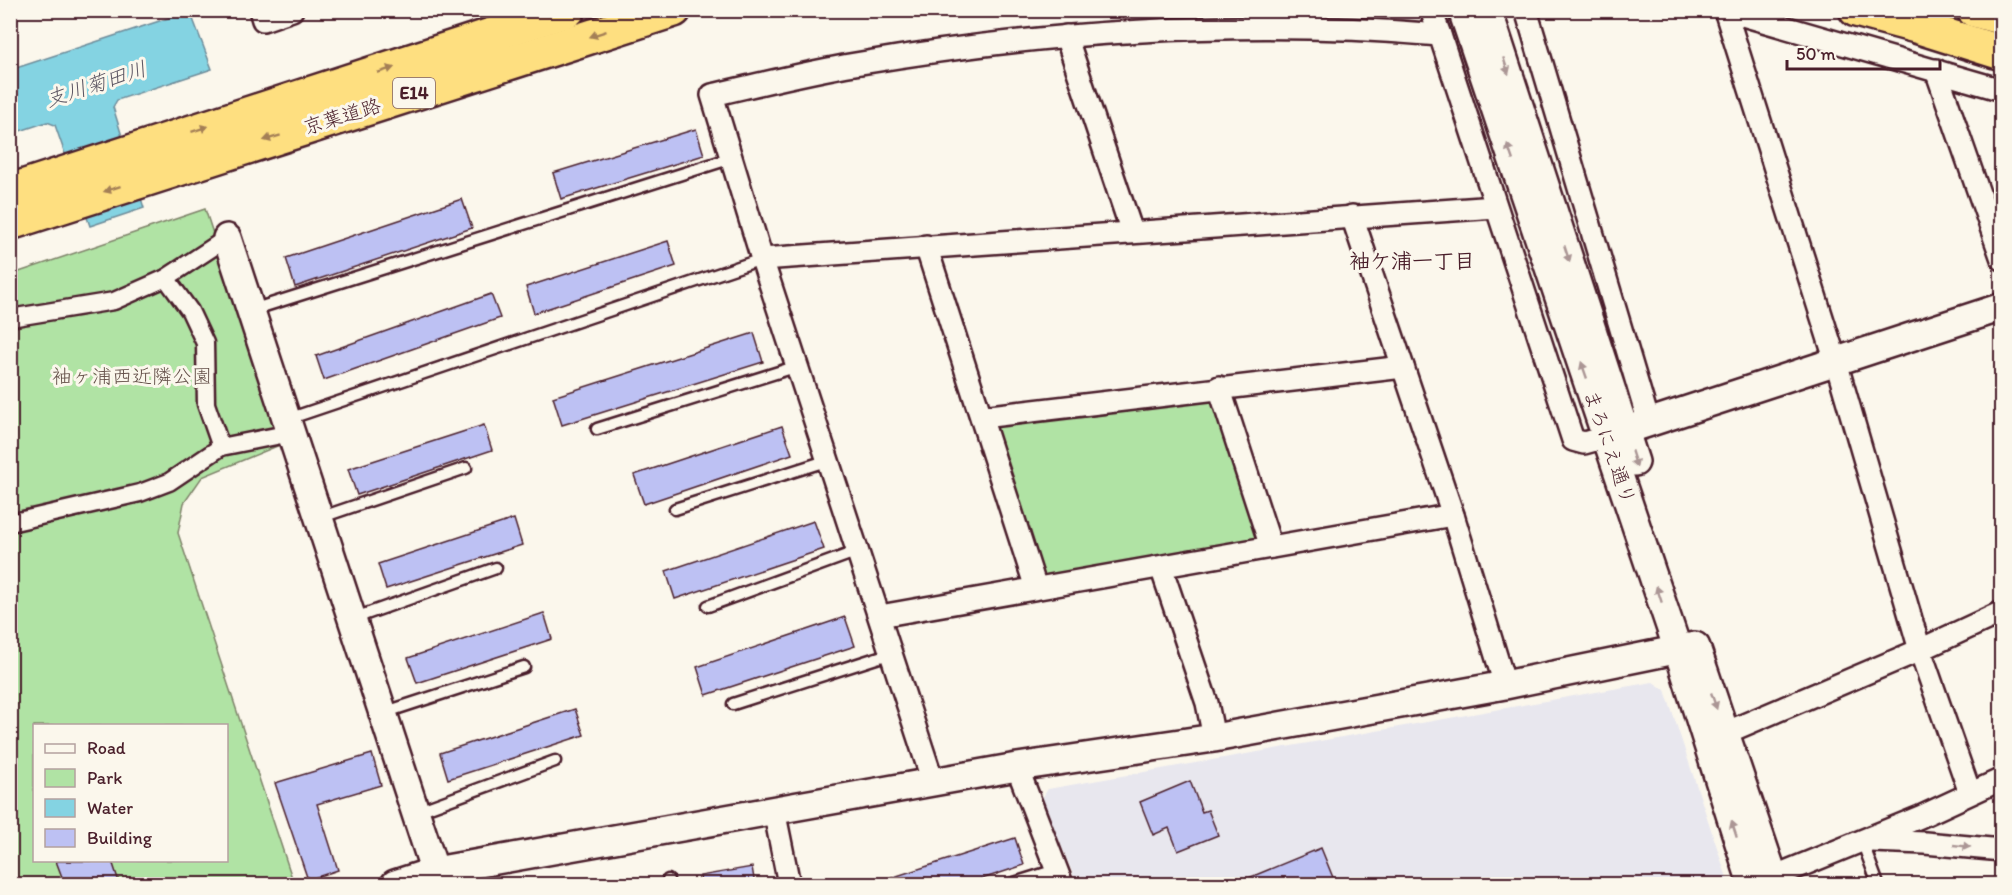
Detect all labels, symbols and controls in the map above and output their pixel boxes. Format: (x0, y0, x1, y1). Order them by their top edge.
one-way arrow (589, 29, 607, 39)
scale bar (1787, 33, 1940, 71)
text: 50 m (1796, 43, 1836, 65)
water label: 支川菊田川 (42, 55, 150, 112)
one-way arrow (1502, 57, 1511, 75)
one-way arrow (377, 65, 395, 74)
road number: E14 (393, 78, 435, 108)
street label: 京葉道路 (300, 93, 384, 139)
one-way arrow (191, 124, 209, 133)
one-way arrow (263, 134, 281, 143)
one-way arrow (1505, 143, 1514, 161)
one-way arrow (103, 185, 121, 195)
one-way arrow (1563, 245, 1572, 263)
district label: 袖ケ浦一丁目 (1349, 248, 1475, 273)
one-way arrow (1578, 361, 1588, 379)
park label: 袖ヶ浦西近隣公園 (52, 364, 212, 388)
street label: まろにえ通り (1579, 386, 1641, 508)
one-way arrow (1629, 450, 1639, 468)
one-way arrow (1654, 585, 1663, 603)
one-way arrow (1710, 692, 1720, 710)
legend (33, 724, 228, 862)
text: Road (87, 737, 126, 759)
text: Park (87, 767, 122, 789)
text: Water (87, 797, 133, 819)
one-way arrow (1729, 820, 1739, 838)
text: Building (87, 827, 153, 849)
one-way arrow (1953, 841, 1972, 851)

